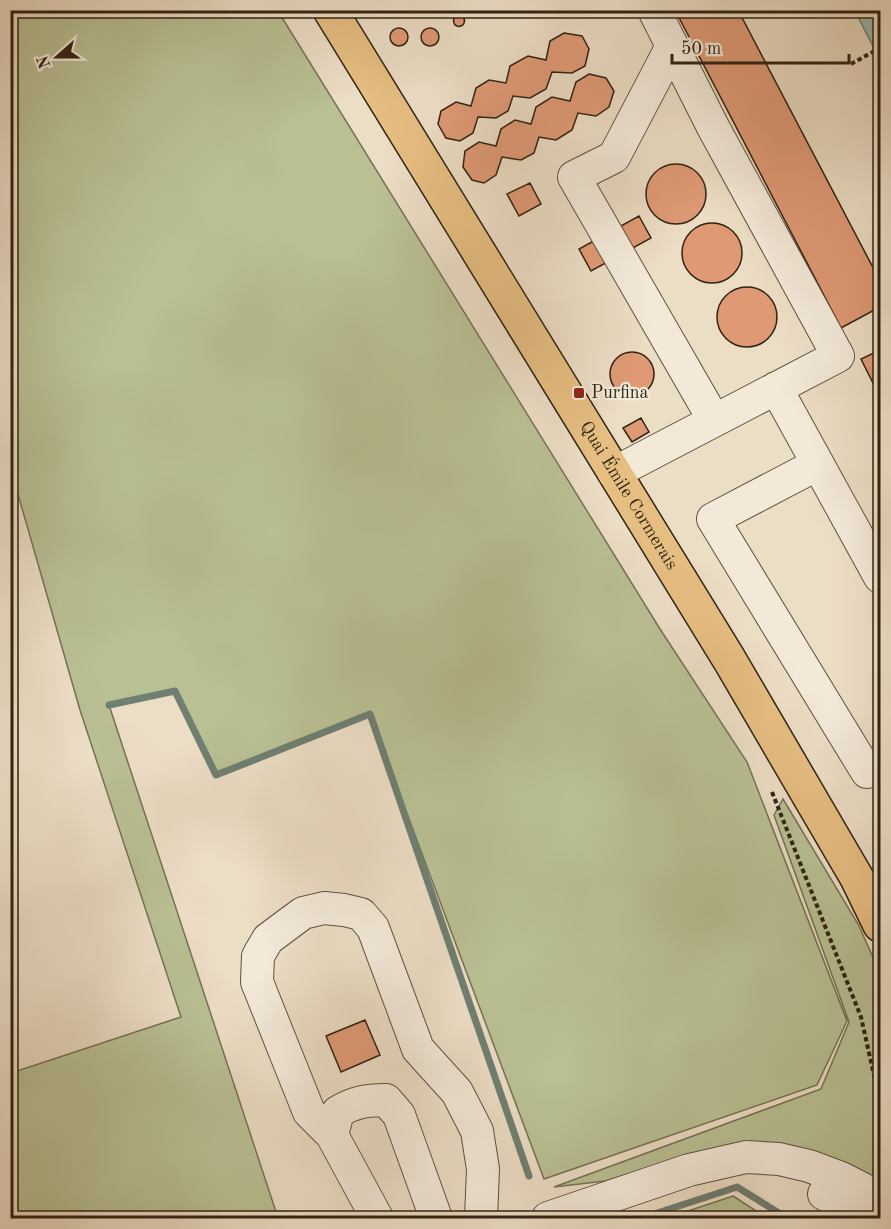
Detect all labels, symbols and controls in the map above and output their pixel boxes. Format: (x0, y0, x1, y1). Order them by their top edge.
north arrow (27, 27, 87, 87)
scale bar (672, 27, 849, 65)
text: 50 m (681, 40, 721, 58)
text: N (35, 52, 55, 70)
place label: Purfina (591, 384, 648, 402)
marker: Purfina (572, 386, 586, 400)
street label: Quai Émile Cormerais (576, 418, 681, 573)

